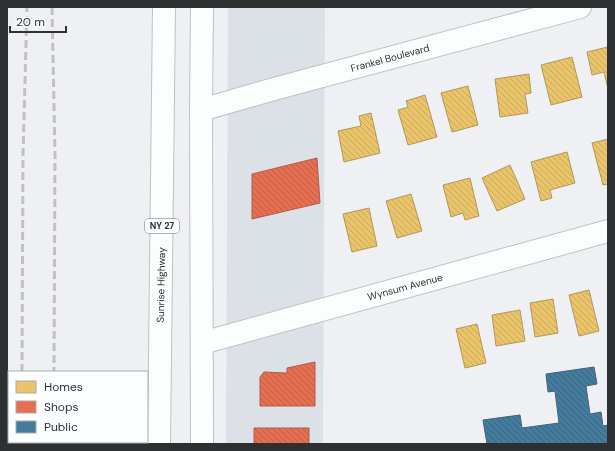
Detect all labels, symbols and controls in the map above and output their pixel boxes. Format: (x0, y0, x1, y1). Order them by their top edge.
scale bar (10, 8, 66, 34)
text: 20 m (16, 14, 45, 30)
street label: Frankel Boulevard (349, 41, 431, 75)
road number: NY 27 (145, 219, 179, 233)
street label: Sunrise Highway (154, 247, 168, 323)
street label: Wynsum Avenue (366, 271, 444, 303)
legend (8, 371, 148, 443)
text: Homes (44, 379, 83, 395)
text: Shops (44, 399, 79, 415)
text: Public (44, 419, 78, 435)

